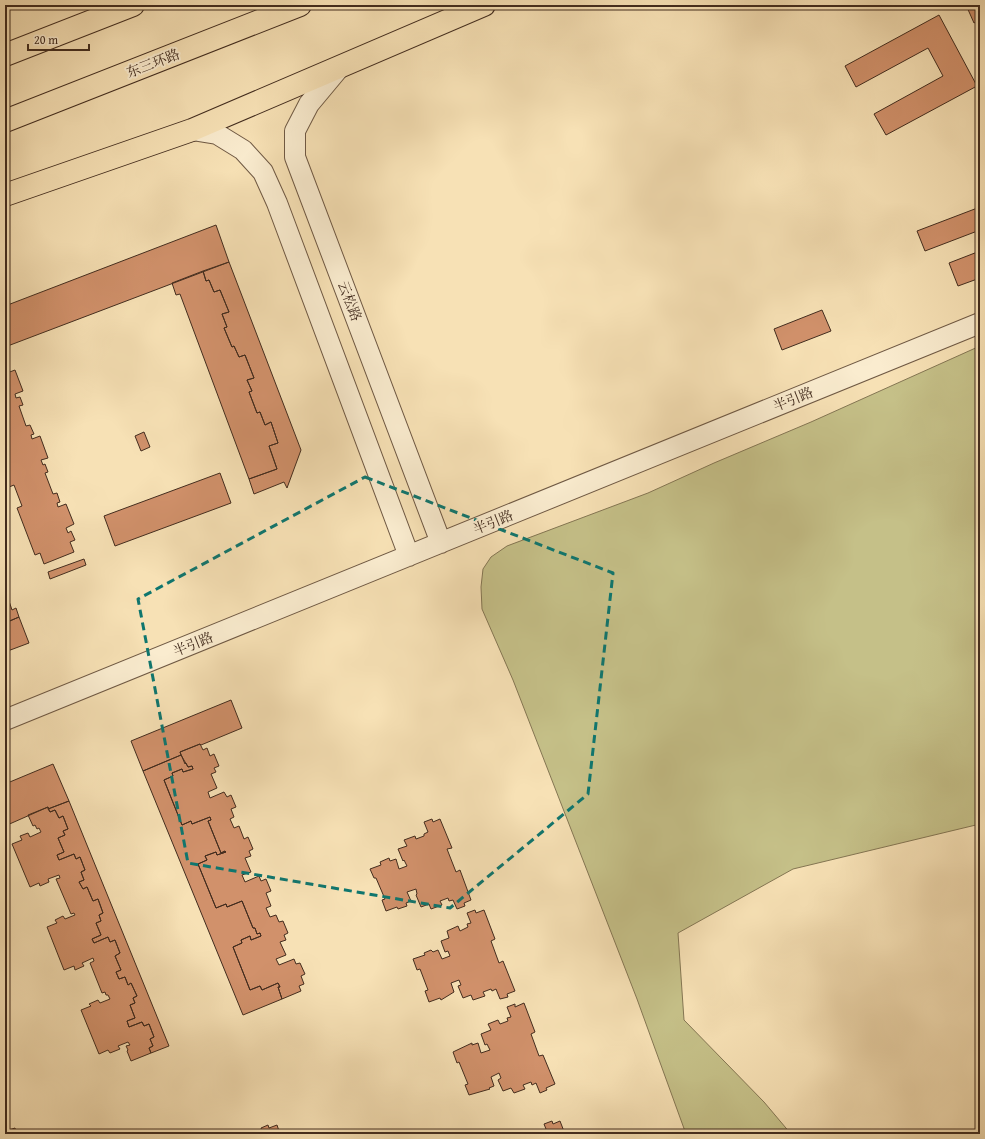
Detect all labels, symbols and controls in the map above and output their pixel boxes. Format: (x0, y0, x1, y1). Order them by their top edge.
scale bar (28, 26, 89, 52)
text: 20 m (34, 31, 58, 48)
street label: 东三环路 (123, 44, 183, 82)
street label: 云松路 (333, 278, 367, 324)
street label: 半引路 (770, 382, 816, 416)
street label: 半引路 (470, 505, 516, 539)
street label: 半引路 (170, 627, 216, 661)

